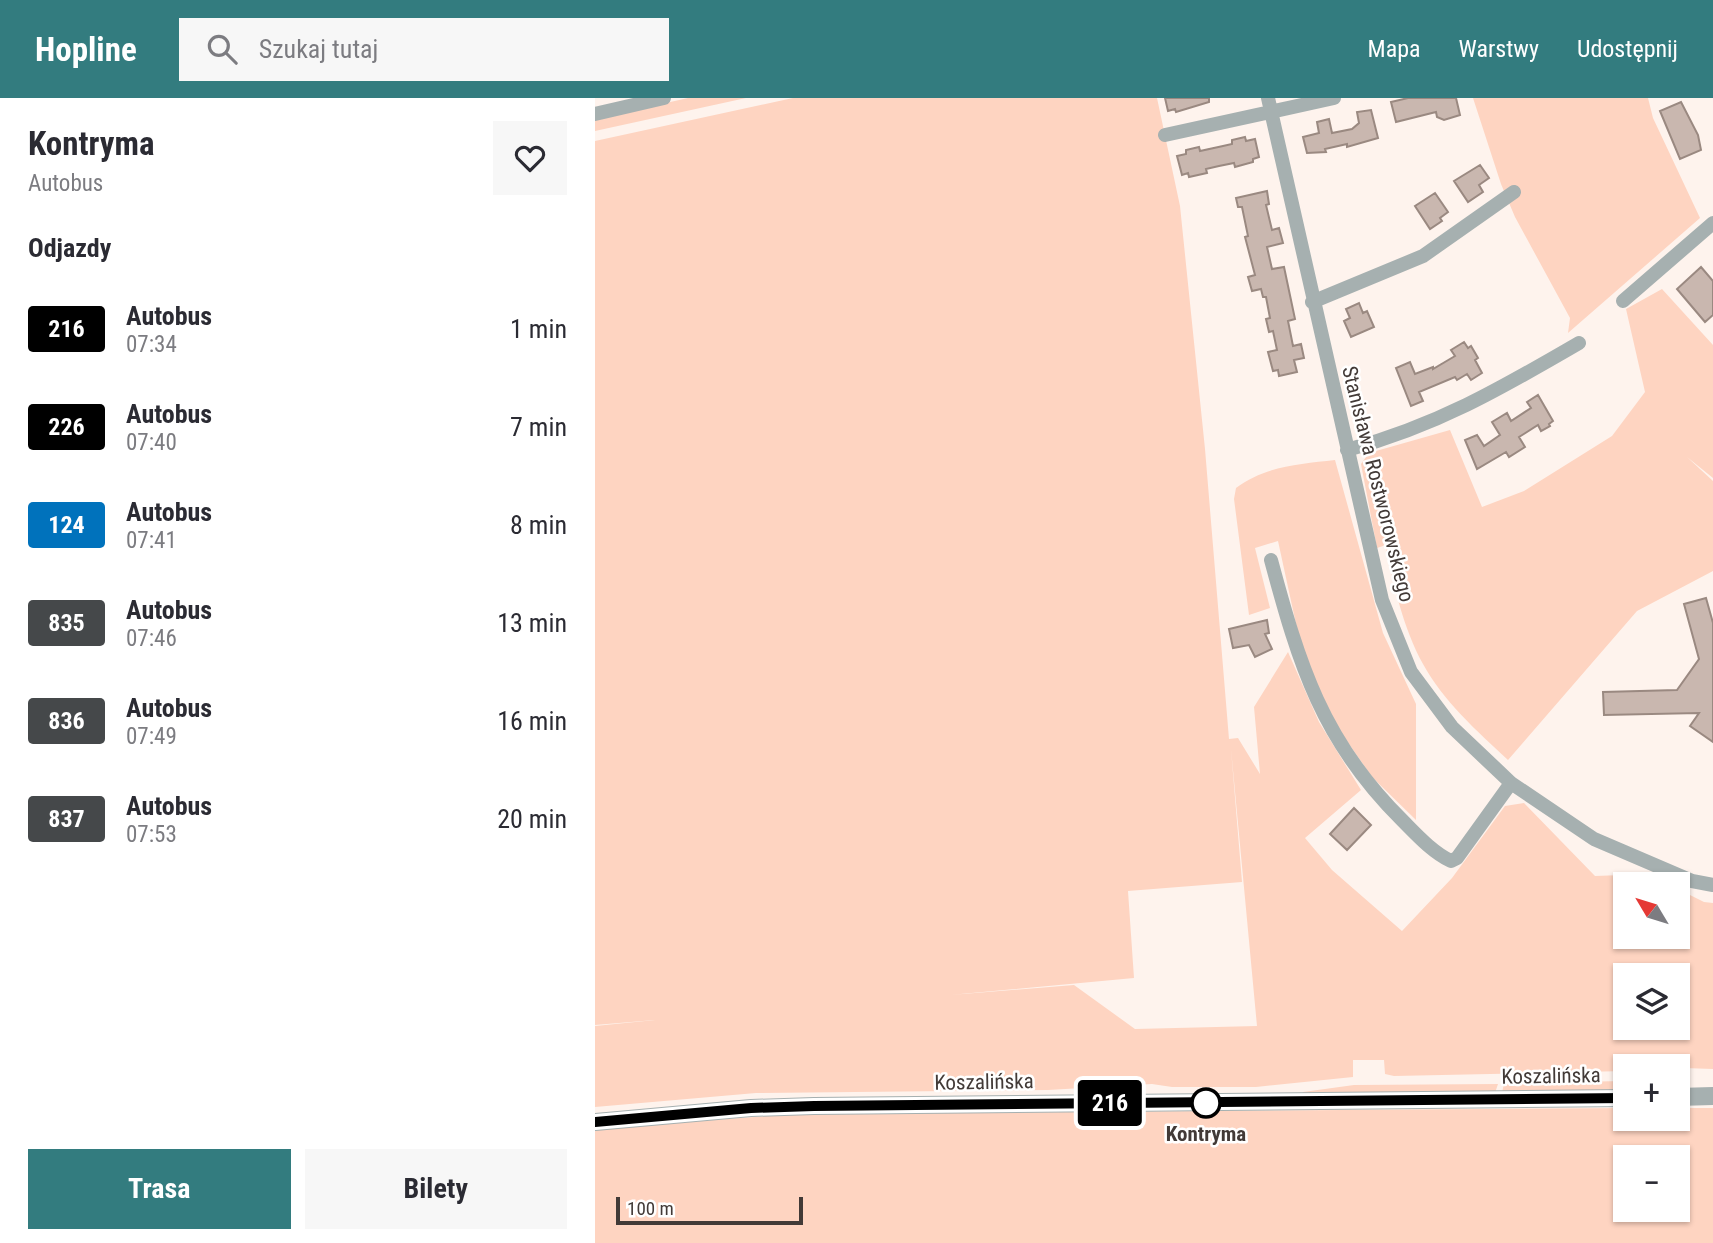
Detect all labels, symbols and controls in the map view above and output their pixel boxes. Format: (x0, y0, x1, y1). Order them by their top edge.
search box (179, 18, 669, 81)
text: Hopline (35, 30, 137, 69)
icon: search (203, 30, 241, 68)
text: Szukaj tutaj (259, 34, 378, 64)
text: Mapa (1368, 35, 1421, 63)
text: Warstwy (1459, 35, 1539, 63)
text: Udostępnij (1577, 35, 1678, 63)
button: heart (493, 121, 567, 195)
text: Kontryma (28, 124, 155, 163)
text: Autobus (28, 170, 103, 197)
text: Odjazdy (28, 233, 111, 263)
text: Autobus (126, 301, 212, 331)
text: 1 min (510, 314, 567, 344)
text: 216 (48, 315, 85, 343)
text: 07:34 (126, 331, 177, 358)
street label: Stanisława Rostworowskiego (1337, 364, 1419, 604)
text: Autobus (126, 399, 212, 429)
text: 7 min (510, 412, 567, 442)
text: 226 (48, 413, 85, 441)
text: 07:40 (126, 429, 177, 456)
text: Autobus (126, 497, 212, 527)
text: 8 min (510, 510, 567, 540)
text: 124 (48, 511, 85, 539)
text: 07:41 (126, 527, 177, 554)
text: Autobus (126, 595, 212, 625)
text: 13 min (497, 608, 567, 638)
text: 835 (48, 609, 85, 637)
text: 07:46 (126, 625, 177, 652)
text: Autobus (126, 693, 212, 723)
text: 16 min (497, 706, 567, 736)
text: 836 (48, 707, 85, 735)
text: 07:49 (126, 723, 177, 750)
text: Autobus (126, 791, 212, 821)
text: 20 min (497, 804, 567, 834)
text: 837 (48, 805, 85, 833)
text: 07:53 (126, 821, 177, 848)
north arrow (1613, 872, 1691, 948)
map controls (1613, 872, 1690, 1222)
button: layers (1613, 963, 1690, 1040)
button: + (1613, 1054, 1690, 1131)
street label: Koszalińska (1501, 1063, 1601, 1089)
street label: Koszalińska (934, 1069, 1034, 1095)
line badge: 216 (1070, 1080, 1150, 1126)
marker: Kontryma (1191, 1088, 1221, 1118)
text: 216 (1092, 1089, 1128, 1117)
place label: Kontryma (1166, 1122, 1246, 1146)
button: − (1613, 1145, 1690, 1222)
button: Trasa (28, 1149, 291, 1229)
button: Bilety (305, 1149, 567, 1229)
scale bar (616, 1194, 803, 1226)
text: 100 m (627, 1197, 674, 1220)

